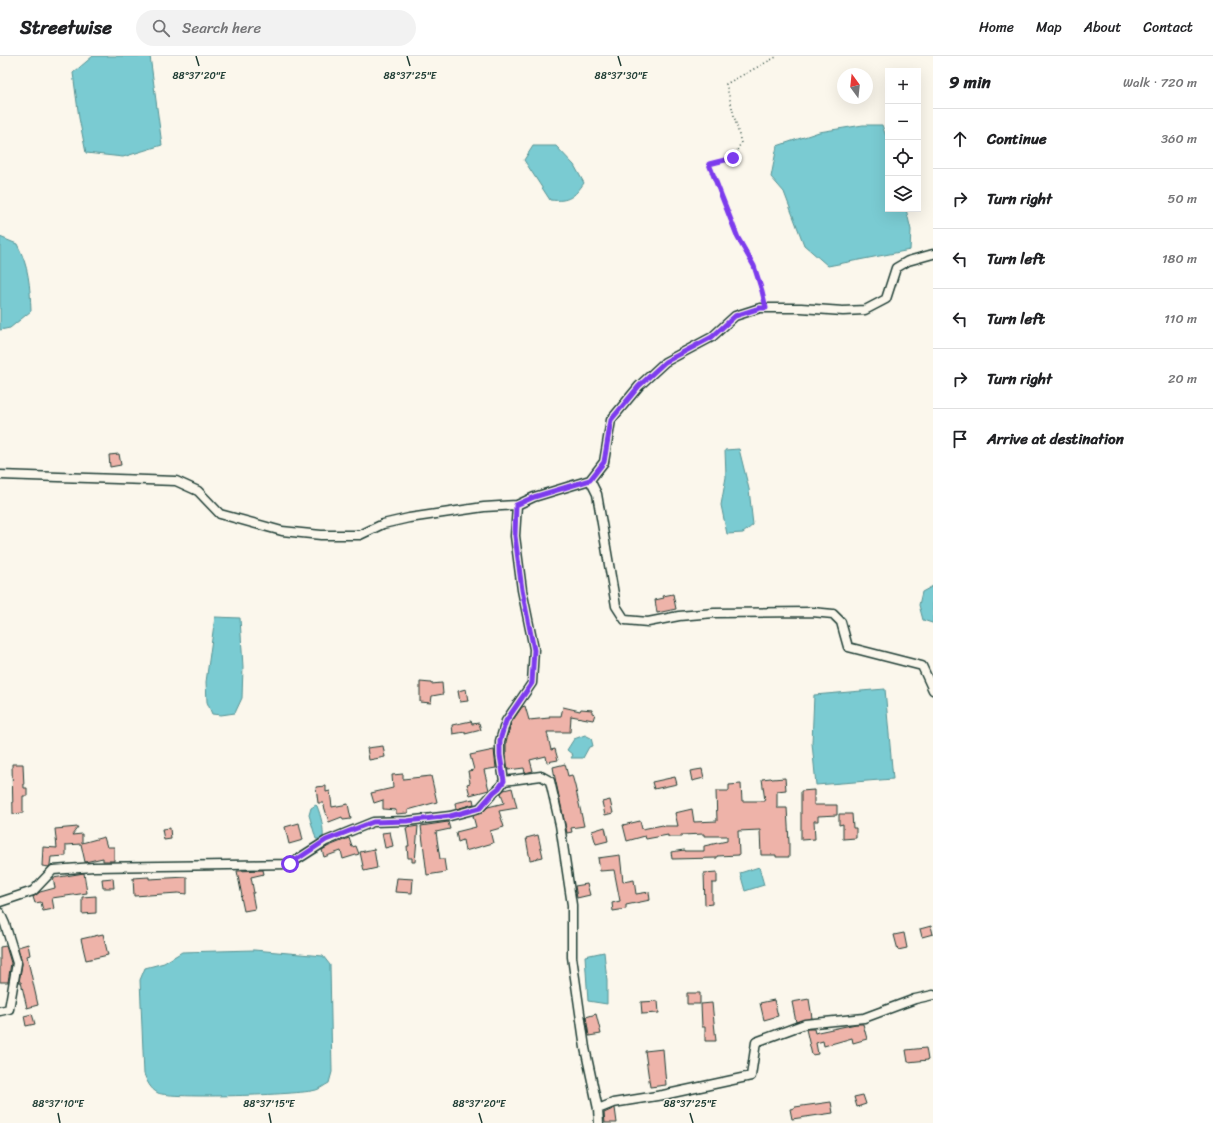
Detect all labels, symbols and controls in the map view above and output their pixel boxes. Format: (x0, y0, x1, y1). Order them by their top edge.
search box (136, 10, 416, 46)
text: Streetwise (20, 11, 112, 44)
text: Search here (182, 15, 261, 41)
text: Home (979, 15, 1014, 40)
text: Map (1036, 15, 1062, 40)
text: About (1084, 15, 1121, 40)
text: Contact (1143, 15, 1193, 40)
icon: search (150, 17, 172, 39)
text: 88°37'20"E (172, 67, 227, 85)
text: 88°37'25"E (384, 67, 438, 85)
text: 88°37'30"E (595, 67, 649, 85)
text: 9 min (949, 67, 991, 97)
north arrow (837, 68, 873, 104)
map controls (885, 68, 921, 212)
button: + (885, 68, 921, 104)
text: Walk · 720 m (1123, 71, 1197, 94)
button: − (885, 104, 921, 140)
text: Continue (987, 126, 1047, 152)
text: 360 m (1161, 127, 1197, 150)
icon: ahead (949, 128, 971, 150)
button: locate (885, 140, 921, 176)
route end (724, 149, 742, 167)
button: layers (885, 176, 921, 212)
text: Turn right (987, 186, 1052, 212)
text: 50 m (1167, 187, 1197, 210)
icon: right (949, 188, 971, 210)
text: Turn left (987, 246, 1045, 272)
text: 180 m (1162, 247, 1197, 270)
icon: left (949, 248, 971, 270)
text: Turn left (987, 306, 1045, 332)
text: 110 m (1164, 307, 1197, 330)
icon: left (949, 308, 971, 330)
text: Turn right (987, 366, 1052, 392)
text: 20 m (1168, 367, 1197, 390)
icon: right (949, 368, 971, 390)
text: Arrive at destination (987, 426, 1124, 452)
icon: arrive (949, 428, 971, 450)
route start (281, 855, 299, 873)
text: 88°37'10"E (32, 1095, 85, 1113)
text: 88°37'15"E (243, 1095, 296, 1113)
text: 88°37'20"E (452, 1095, 507, 1113)
text: 88°37'25"E (664, 1095, 718, 1113)

